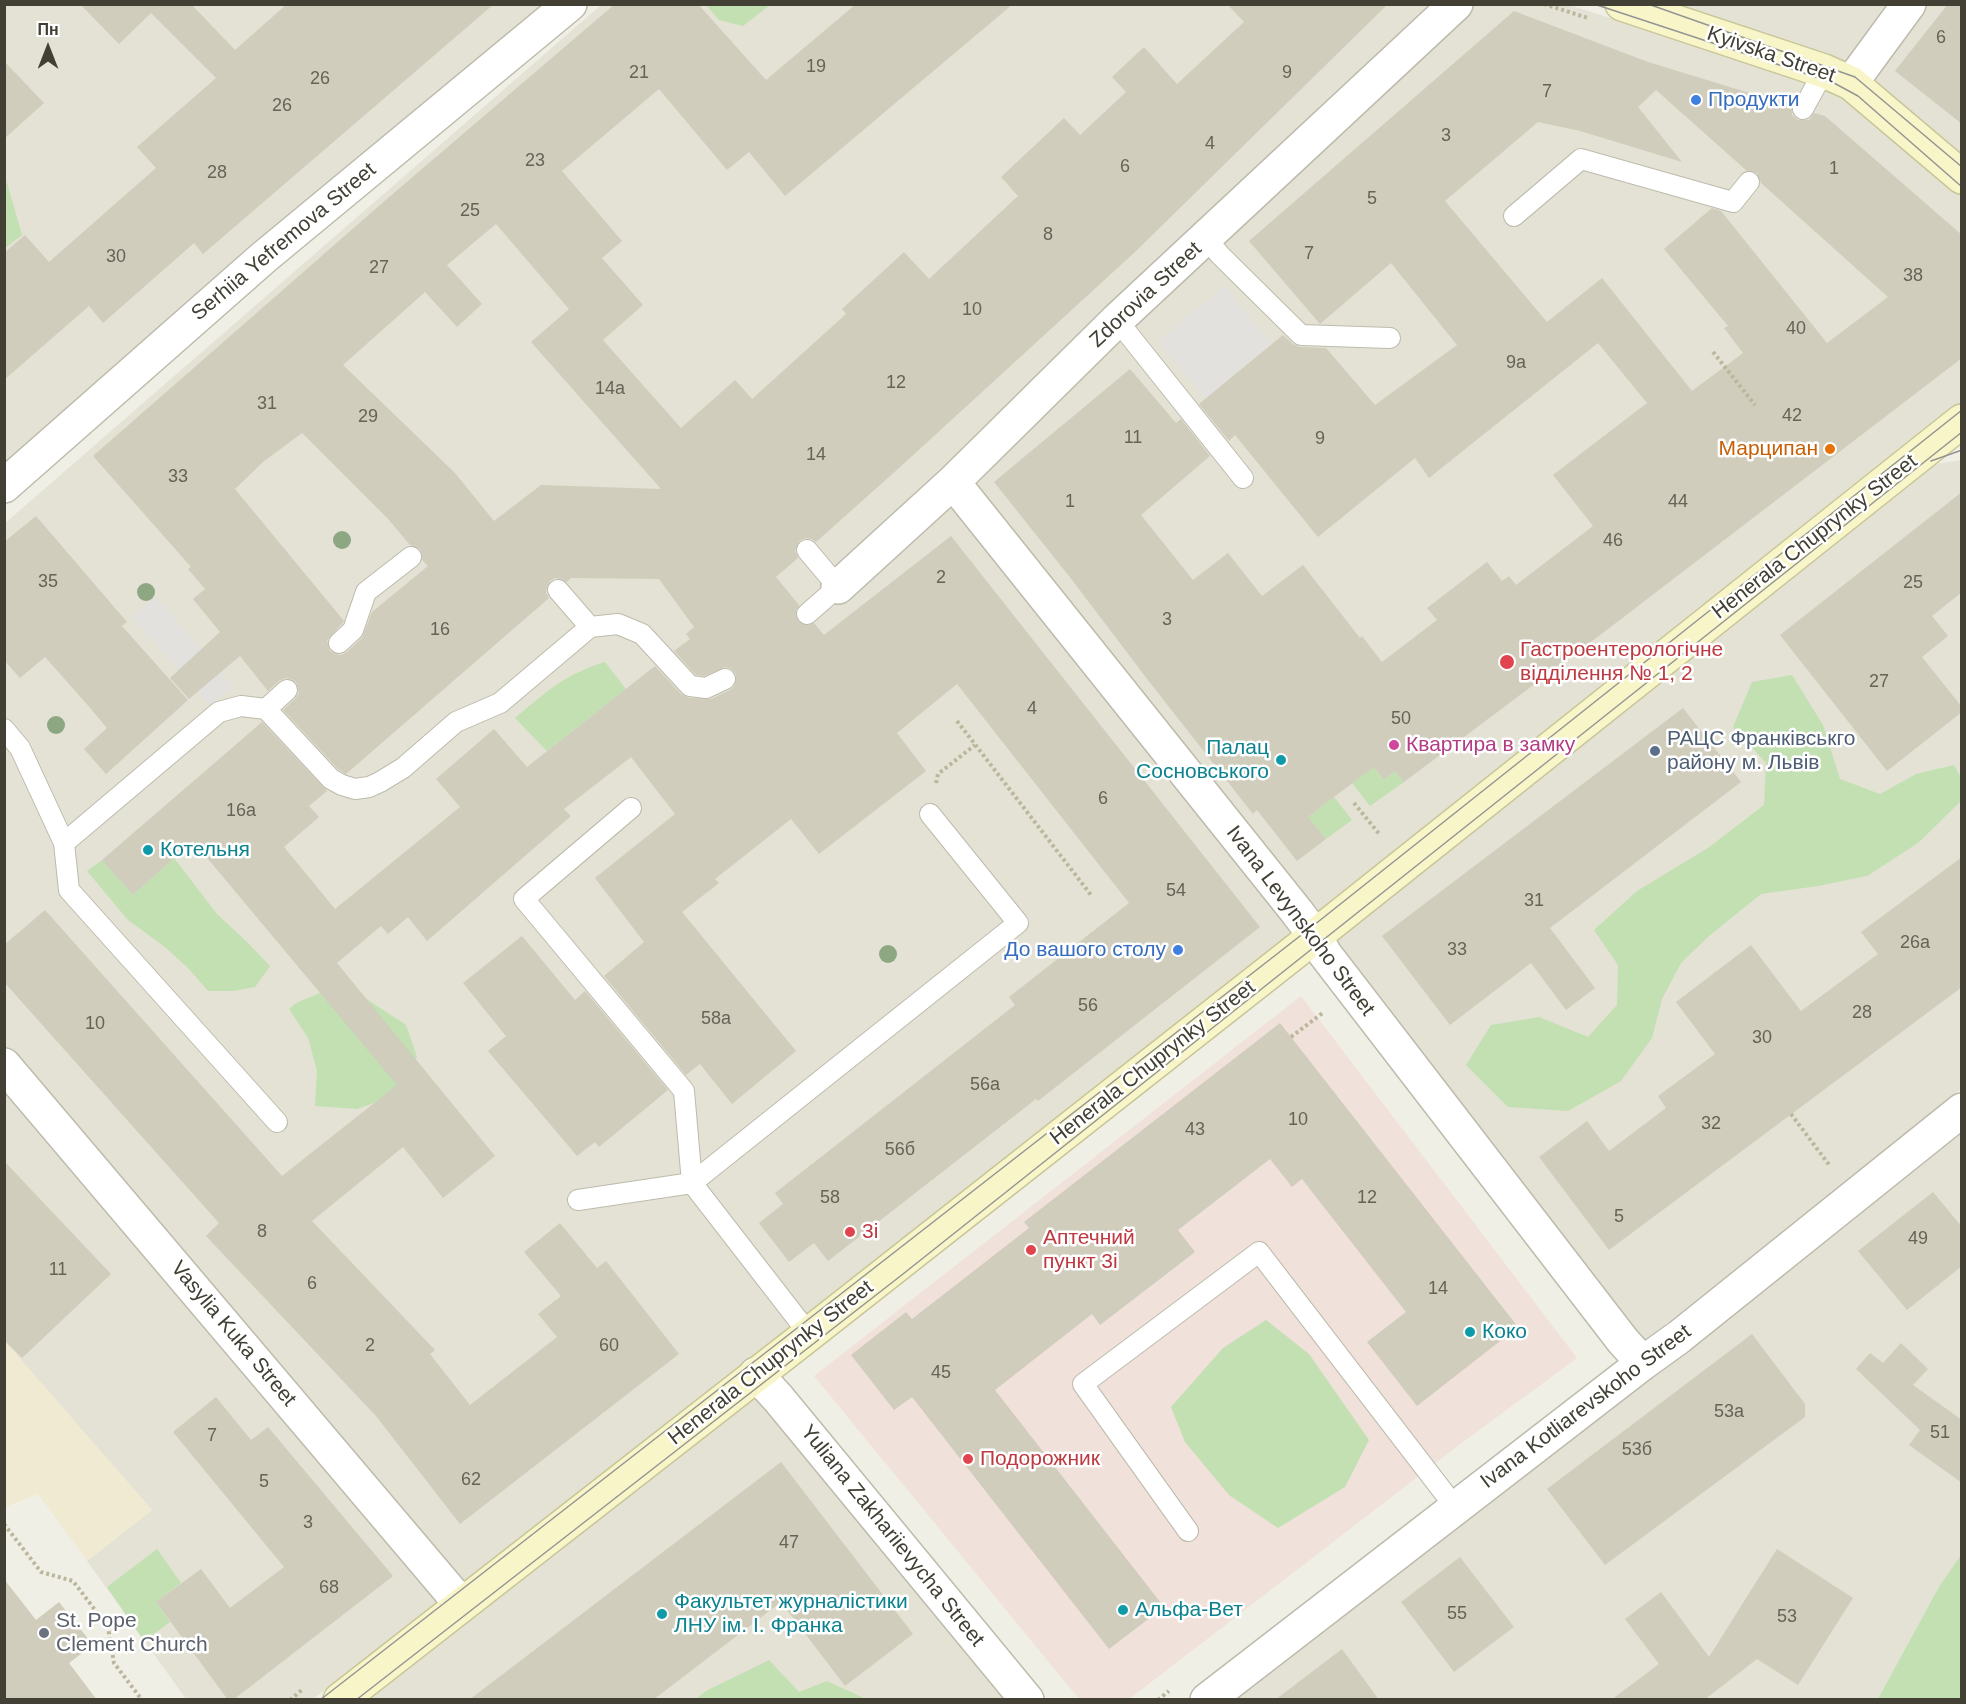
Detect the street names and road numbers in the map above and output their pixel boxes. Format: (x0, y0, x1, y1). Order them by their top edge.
street label: Kyivska Street (1703, 21, 1839, 89)
street label: Serhiia Yefremova Street (187, 158, 381, 326)
street label: Zdorovia Street (1085, 237, 1207, 353)
street label: Henerala Chuprynky Street (1707, 449, 1923, 625)
street label: Ivana Levynskoho Street (1220, 821, 1380, 1021)
street label: Henerala Chuprynky Street (1045, 975, 1261, 1151)
street label: Vasylia Kuka Street (165, 1256, 301, 1412)
street label: Henerala Chuprynky Street (663, 1275, 879, 1451)
street label: Ivana Kotliarevskoho Street (1476, 1320, 1696, 1494)
street label: Yuliana Zakhariievycha Street (795, 1420, 989, 1652)

